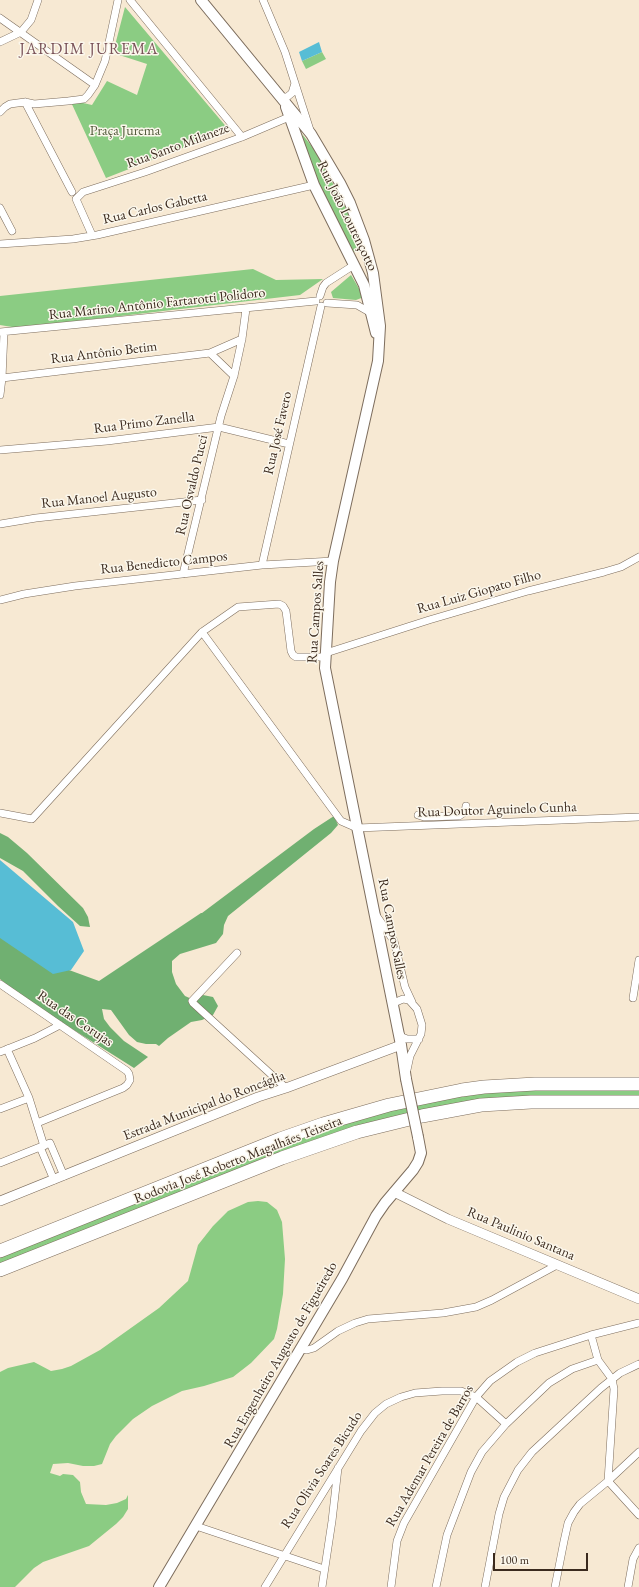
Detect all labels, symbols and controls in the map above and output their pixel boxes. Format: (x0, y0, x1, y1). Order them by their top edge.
district label: JARDIM JUREMA (19, 40, 159, 60)
street label: Rua Santo Milaneze (124, 120, 232, 172)
park label: Praça Jurema (90, 123, 160, 139)
street label: Rua João Lourençotto (313, 158, 381, 274)
street label: Rua Carlos Gabetta (101, 188, 209, 228)
street label: Rua Marino Antônio Fartarotti Polidoro (48, 284, 266, 324)
street label: Rua Antônio Betim (50, 338, 158, 368)
street label: Rua José Favero (260, 390, 296, 476)
street label: Rua Primo Zanella (93, 408, 195, 438)
street label: Rua Osvaldo Pucci (172, 433, 212, 537)
street label: Rua Manoel Augusto (40, 484, 158, 512)
street label: Rua Benedicto Campos (100, 548, 228, 578)
street label: Rua Campos Salles (304, 560, 328, 664)
street label: Rua Luiz Giopato Filho (415, 566, 543, 618)
street label: Rua Doutor Aguinelo Cunha (417, 799, 577, 821)
street label: Rua Campos Salles (374, 877, 410, 981)
street label: Rua das Corujas (34, 987, 116, 1051)
street label: Estrada Municipal do Roncáglia (121, 1067, 287, 1145)
street label: Rodovia José Roberto Magalhães Teixeira (132, 1112, 344, 1208)
street label: Rua Paulinio Santana (465, 1204, 577, 1264)
street label: Rua Engenheiro Augusto de Figueiredo (221, 1259, 341, 1451)
street label: Rua Ademar Pereira de Barros (382, 1382, 478, 1530)
street label: Rua Olivia Soares Bicudo (278, 1408, 366, 1532)
scale bar (495, 1545, 590, 1571)
text: 100 m (500, 1552, 529, 1568)

